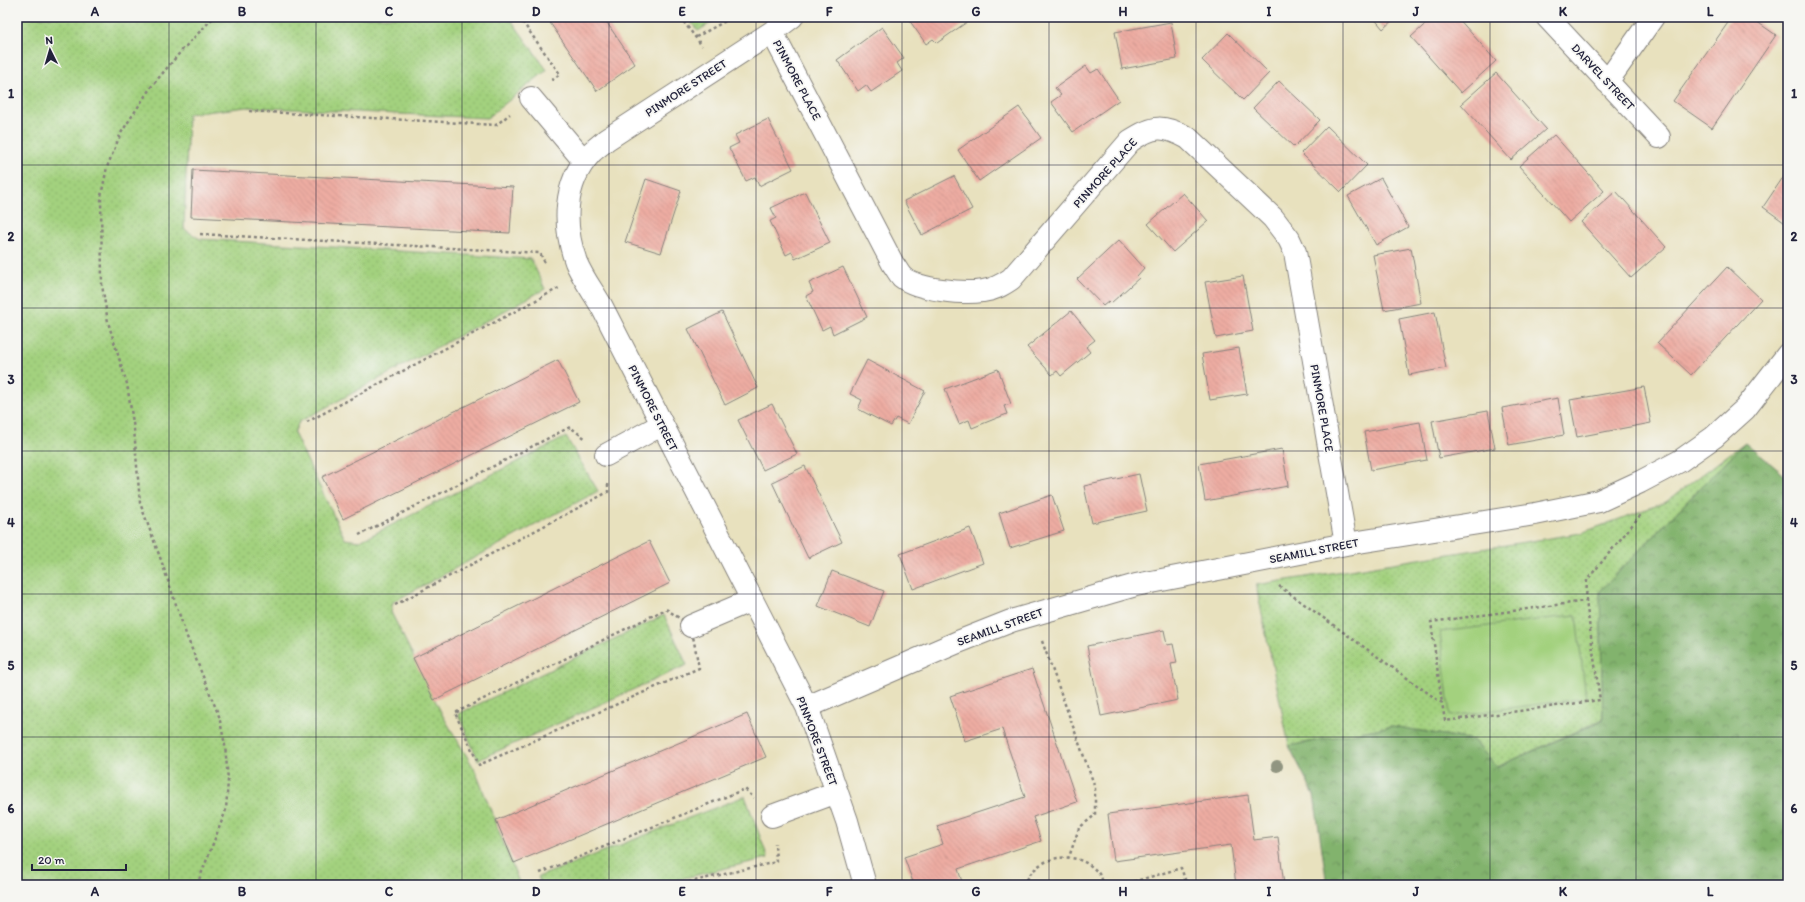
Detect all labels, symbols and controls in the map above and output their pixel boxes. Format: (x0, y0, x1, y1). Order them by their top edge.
text: A (90, 4, 100, 19)
text: B (238, 4, 247, 19)
text: C (385, 4, 394, 19)
text: D (532, 4, 541, 19)
text: E (678, 4, 686, 19)
text: F (826, 4, 833, 19)
text: G (972, 4, 981, 19)
text: H (1119, 4, 1128, 19)
text: I (1267, 4, 1272, 19)
text: J (1412, 4, 1420, 19)
text: K (1559, 4, 1568, 19)
text: L (1707, 4, 1714, 19)
north arrow (30, 30, 70, 70)
text: N (45, 34, 53, 47)
street label: PINMORE PLACE (770, 37, 824, 123)
street label: DARVEL STREET (1568, 41, 1638, 114)
street label: PINMORE STREET (642, 56, 730, 120)
text: 1 (8, 86, 14, 101)
text: 1 (1791, 86, 1797, 101)
street label: PINMORE PLACE (1070, 135, 1140, 211)
text: 2 (8, 229, 15, 244)
text: 2 (1791, 229, 1798, 244)
street label: PINMORE STREET (625, 363, 681, 454)
street label: PINMORE PLACE (1307, 363, 1337, 453)
text: 3 (7, 372, 15, 387)
text: 3 (1790, 372, 1798, 387)
text: 4 (7, 515, 15, 530)
text: 4 (1790, 515, 1798, 530)
street label: SEAMILL STREET (1268, 535, 1360, 567)
street label: SEAMILL STREET (955, 605, 1045, 649)
text: 5 (8, 658, 15, 673)
text: 5 (1791, 658, 1798, 673)
street label: PINMORE STREET (793, 694, 841, 788)
text: 6 (8, 801, 15, 816)
text: 6 (1791, 801, 1798, 816)
scale bar (32, 846, 126, 872)
text: 20 m (38, 853, 65, 867)
text: A (90, 884, 100, 899)
text: B (238, 884, 247, 899)
text: C (385, 884, 394, 899)
text: D (532, 884, 541, 899)
text: E (678, 884, 686, 899)
text: F (826, 884, 833, 899)
text: G (972, 884, 981, 899)
text: H (1119, 884, 1128, 899)
text: I (1267, 884, 1272, 899)
text: J (1412, 884, 1420, 899)
text: K (1559, 884, 1568, 899)
text: L (1707, 884, 1714, 899)

